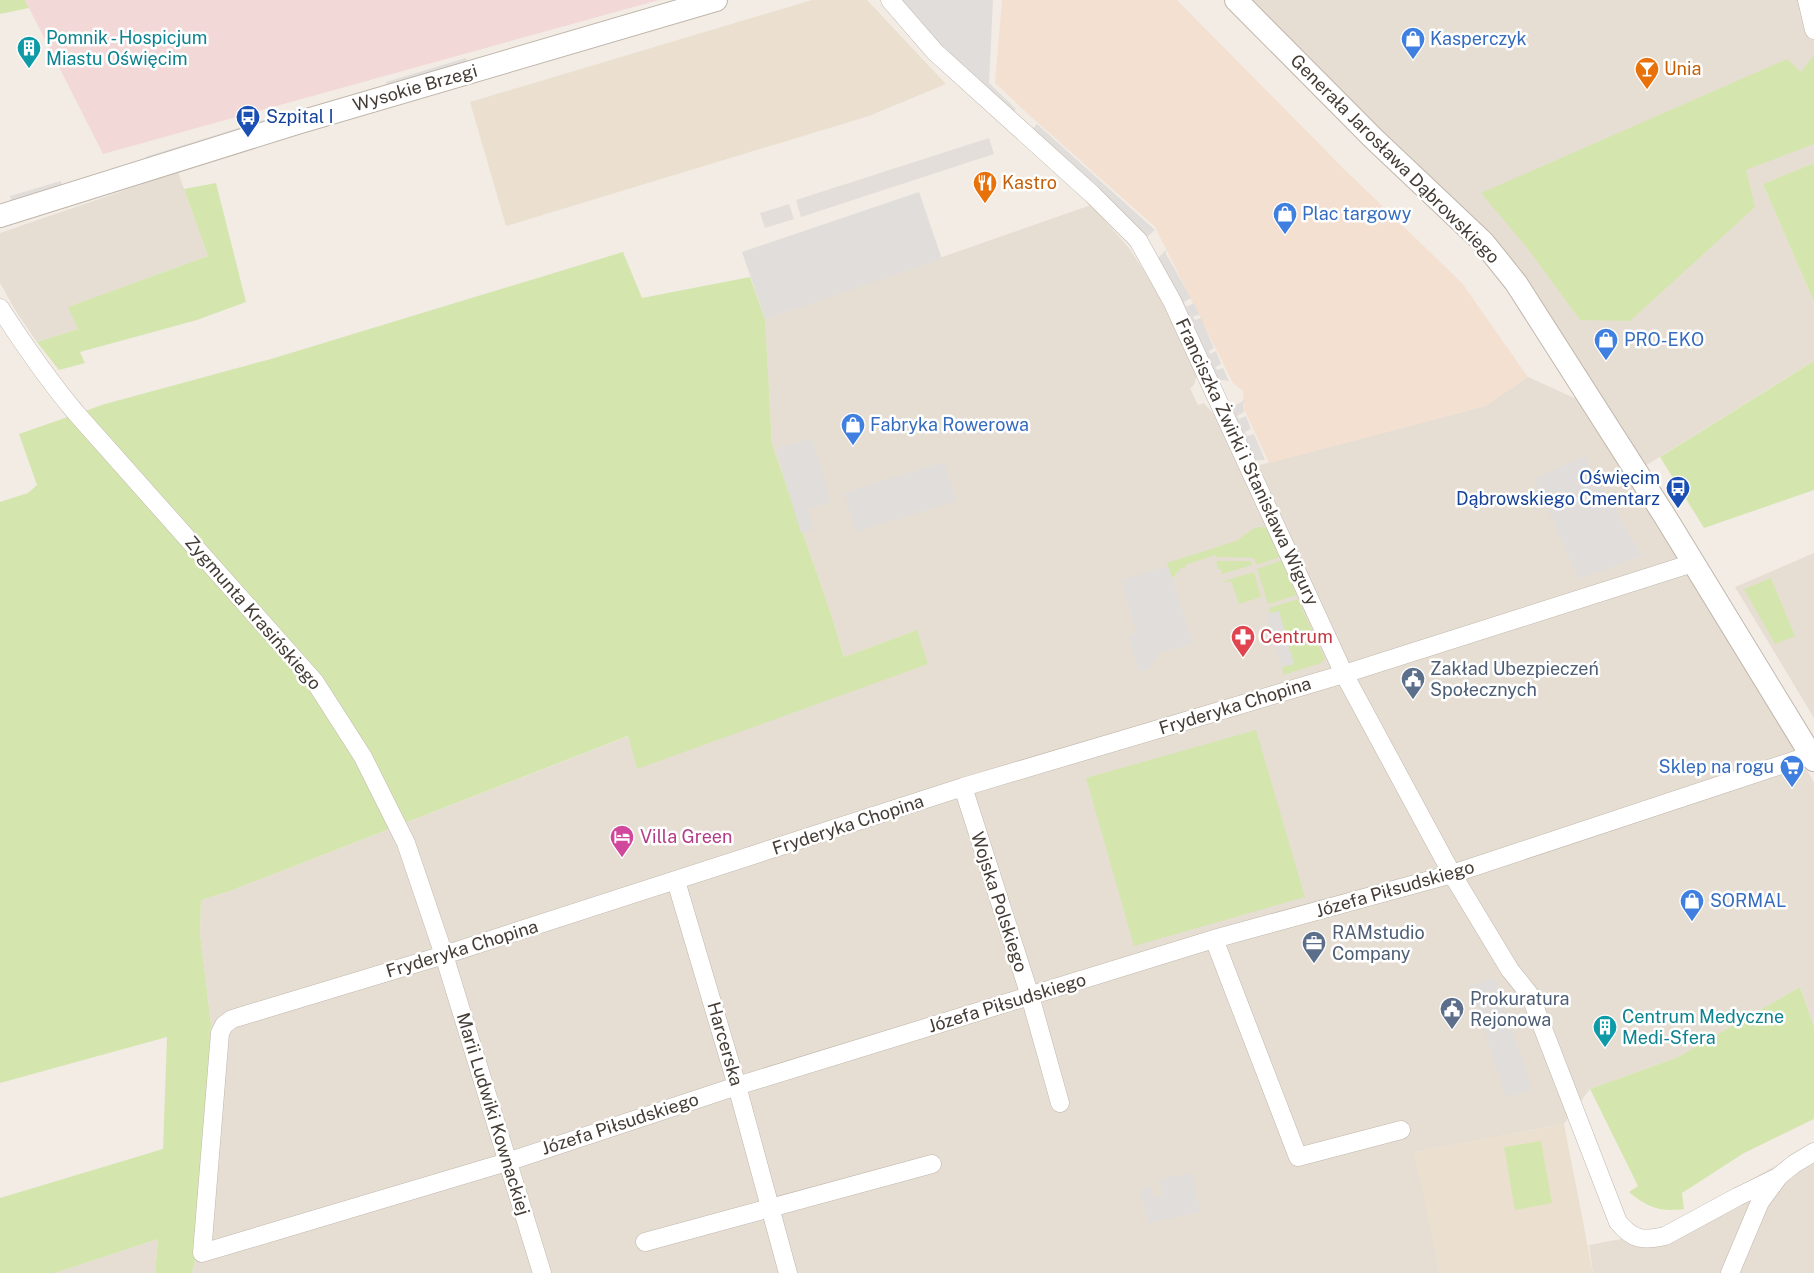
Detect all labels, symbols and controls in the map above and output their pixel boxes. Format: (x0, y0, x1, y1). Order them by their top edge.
shop icon: Kasperczyk (1400, 26, 1426, 60)
place label: Pomnik - Hospicjum Miastu Oświęcim (46, 27, 207, 69)
place label: Kasperczyk (1430, 28, 1527, 49)
building icon: Pomnik - Hospicjum Miastu Oświęcim (16, 35, 42, 69)
street label: Generała Jarosława Dąbrowskiego (1287, 50, 1504, 267)
bar icon: Unia (1634, 56, 1660, 90)
place label: Unia (1664, 58, 1701, 79)
street label: Wysokie Brzegi (350, 60, 480, 115)
bus stop icon: Szpital I (235, 104, 261, 138)
place label: Szpital I (266, 106, 334, 127)
restaurant icon: Kastro (972, 170, 998, 204)
place label: Kastro (1002, 172, 1057, 193)
shop icon: Plac targowy (1272, 201, 1298, 235)
place label: Plac targowy (1302, 203, 1412, 224)
street label: Franciszka Żwirki i Stanisława Wigury (1171, 314, 1324, 609)
shop icon: PRO-EKO (1593, 327, 1619, 361)
place label: PRO-EKO (1624, 329, 1704, 350)
shop icon: Fabryka Rowerowa (840, 412, 866, 446)
place label: Fabryka Rowerowa (870, 414, 1029, 435)
place label: Oświęcim Dąbrowskiego Cmentarz (1456, 467, 1660, 509)
bus stop icon: Oświęcim Dąbrowskiego Cmentarz (1665, 475, 1691, 509)
street label: Zygmunta Krasińskiego (181, 531, 326, 694)
pharmacy icon: Centrum (1230, 624, 1256, 658)
place label: Centrum (1260, 626, 1333, 647)
place label: Zakład Ubezpieczeń Społecznych (1430, 658, 1599, 700)
public building icon: Zakład Ubezpieczeń Społecznych (1400, 666, 1426, 700)
street label: Fryderyka Chopina (1156, 672, 1313, 739)
supermarket icon: Sklep na rogu (1779, 754, 1805, 788)
place label: Sklep na rogu (1659, 756, 1774, 777)
street label: Fryderyka Chopina (769, 790, 926, 859)
hotel icon: Villa Green (609, 824, 635, 858)
place label: Villa Green (640, 826, 732, 847)
street label: Wojska Polskiego (967, 829, 1032, 975)
street label: Józefa Piłsudskiego (1313, 856, 1477, 921)
shop icon: SORMAL (1679, 888, 1705, 922)
place label: SORMAL (1710, 890, 1786, 911)
street label: Fryderyka Chopina (383, 915, 540, 982)
place label: RAMstudio Company (1332, 922, 1425, 964)
office icon: RAMstudio Company (1301, 930, 1327, 964)
street label: Józefa Piłsudskiego (925, 968, 1088, 1037)
place label: Prokuratura Rejonowa (1470, 988, 1569, 1030)
public building icon: Prokuratura Rejonowa (1439, 996, 1465, 1030)
street label: Harcerska (703, 999, 747, 1088)
place label: Centrum Medyczne Medi-Sfera (1622, 1006, 1784, 1048)
street label: Marii Ludwiki Kownackiej (453, 1010, 534, 1218)
building icon: Centrum Medyczne Medi-Sfera (1592, 1014, 1618, 1048)
street label: Józefa Piłsudskiego (539, 1088, 701, 1159)

